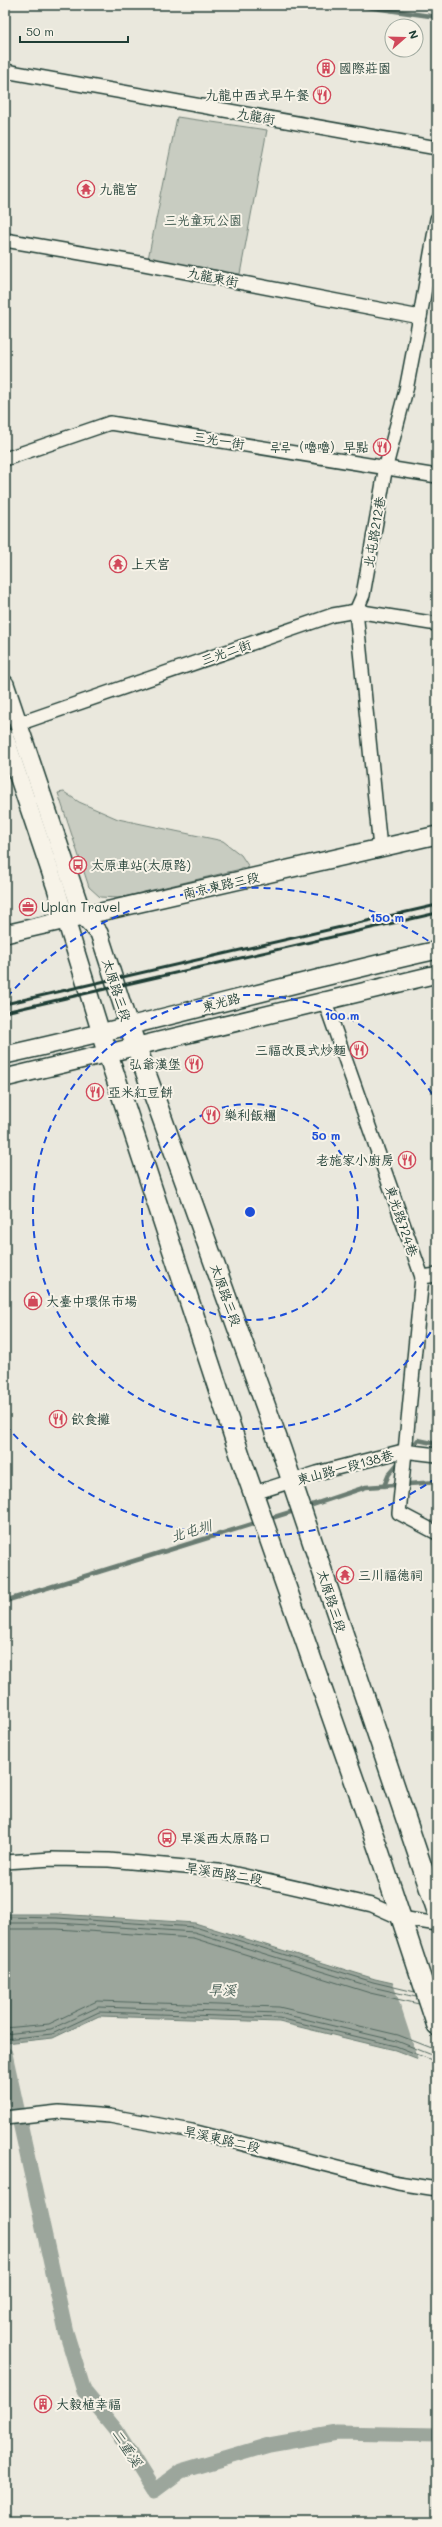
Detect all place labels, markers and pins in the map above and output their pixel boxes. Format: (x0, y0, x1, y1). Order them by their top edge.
building icon: 國際莊園 (316, 58, 336, 78)
place label: 國際莊園 (339, 59, 391, 76)
restaurant icon: 九龍中西式早午餐 (312, 85, 332, 105)
place label: 九龍中西式早午餐 (205, 86, 309, 103)
temple icon: 九龍宮 (76, 179, 96, 199)
place label: 九龍宮 (99, 180, 138, 197)
restaurant icon: 루루（嚕嚕）早點 (372, 437, 392, 457)
place label: 루루（嚕嚕）早點 (270, 438, 369, 455)
temple icon: 上天宮 (108, 554, 128, 574)
place label: 上天宮 (131, 555, 170, 572)
bus stop icon: 太原車站(太原路) (68, 855, 88, 875)
place label: 太原車站(太原路) (91, 856, 191, 873)
office icon: Uplan Travel (18, 897, 38, 917)
place label: Uplan Travel (41, 898, 120, 915)
restaurant icon: 三福改良式炒麵 (349, 1040, 369, 1060)
place label: 三福改良式炒麵 (255, 1041, 346, 1058)
restaurant icon: 弘爺漢堡 (184, 1054, 204, 1074)
place label: 弘爺漢堡 (129, 1055, 181, 1072)
restaurant icon: 亞米紅豆餅 (85, 1082, 105, 1102)
place label: 亞米紅豆餅 (108, 1083, 173, 1100)
restaurant icon: 樂利飯糰 (201, 1105, 221, 1125)
place label: 樂利飯糰 (224, 1106, 276, 1123)
restaurant icon: 老施家小廚房 (397, 1150, 417, 1170)
place label: 老施家小廚房 (316, 1151, 394, 1168)
centre of rings (243, 1205, 257, 1219)
shop icon: 大臺中環保市場 (23, 1291, 43, 1311)
place label: 大臺中環保市場 (46, 1292, 137, 1309)
restaurant icon: 飲食攤 (48, 1409, 68, 1429)
place label: 飲食攤 (71, 1410, 110, 1427)
temple icon: 三川福德祠 (335, 1565, 355, 1585)
place label: 三川福德祠 (358, 1566, 423, 1583)
bus stop icon: 旱溪西太原路口 (157, 1828, 177, 1848)
place label: 旱溪西太原路口 (180, 1829, 271, 1846)
building icon: 大毅植幸福 (33, 2394, 53, 2414)
place label: 大毅植幸福 (56, 2395, 121, 2412)

